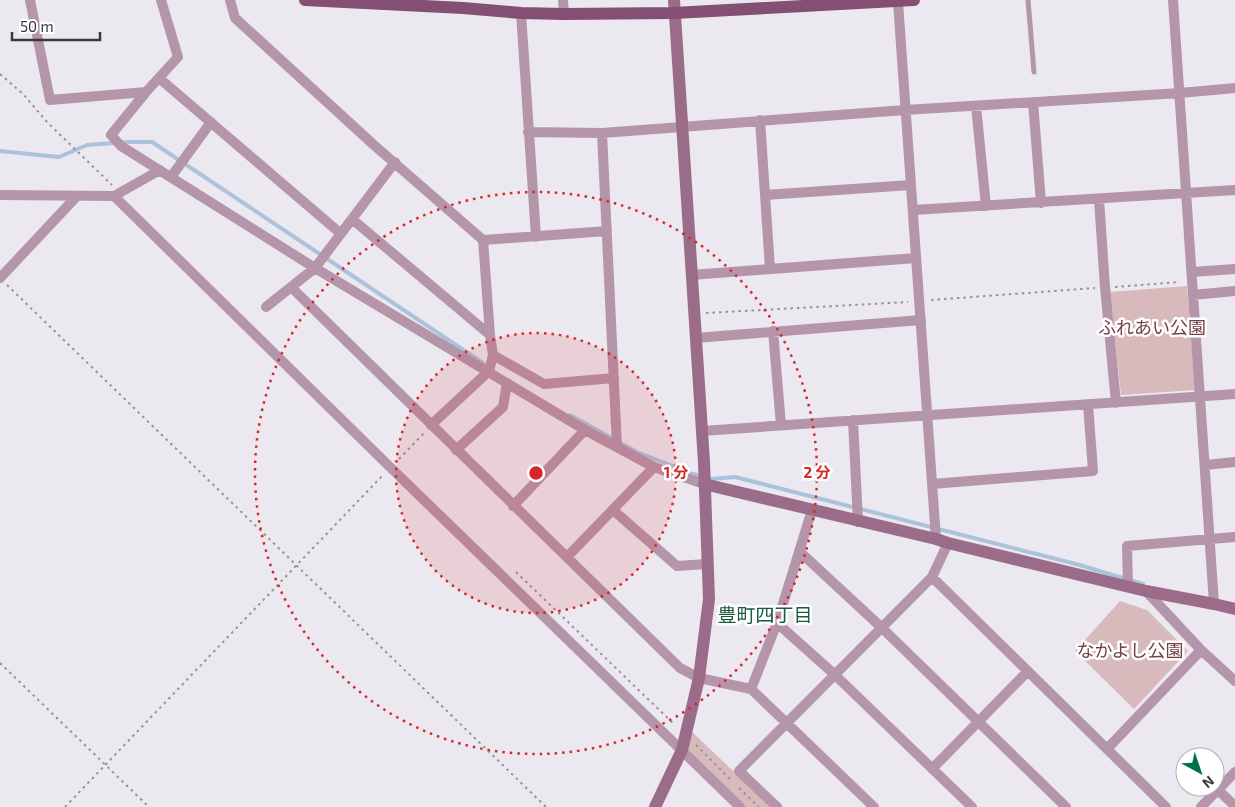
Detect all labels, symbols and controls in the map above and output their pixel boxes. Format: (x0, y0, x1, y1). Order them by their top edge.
scale bar (12, 10, 100, 42)
text: 50 m (20, 17, 54, 35)
park label: ふれあい公園 (1098, 316, 1206, 338)
text: 1 分 (664, 463, 688, 481)
text: 2 分 (804, 463, 830, 481)
centre of rings (527, 464, 545, 482)
district label: 豊町四丁目 (717, 603, 813, 626)
park label: なかよし公園 (1076, 639, 1184, 661)
north arrow (1175, 747, 1225, 797)
text: N (1199, 773, 1218, 792)

